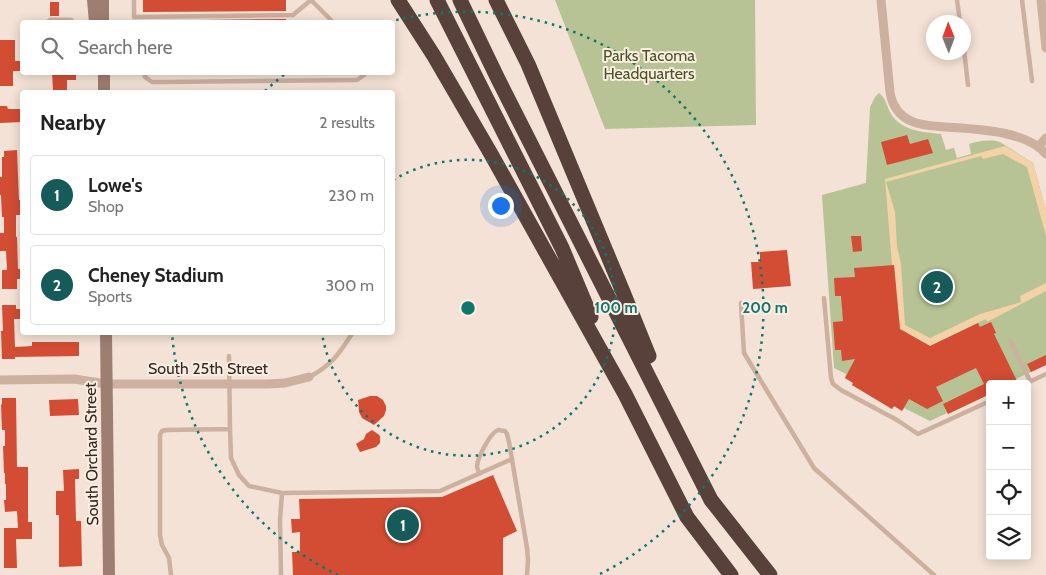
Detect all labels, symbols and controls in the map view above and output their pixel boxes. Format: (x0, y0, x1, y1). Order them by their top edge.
north arrow (926, 15, 971, 60)
search box (20, 20, 395, 75)
icon: search (38, 34, 66, 62)
text: Search here (78, 36, 172, 59)
park label: Parks Tacoma Headquarters (603, 46, 695, 83)
text: Nearby (40, 110, 106, 135)
text: 2 results (319, 113, 375, 132)
text: Lowe's (88, 174, 143, 197)
text: 1 (54, 186, 60, 205)
text: 230 m (328, 186, 374, 205)
your location (488, 193, 514, 219)
text: Shop (88, 197, 124, 216)
text: Cheney Stadium (88, 264, 224, 287)
pin: 2 (921, 268, 953, 306)
text: 2 (53, 276, 61, 295)
text: 300 m (325, 276, 374, 295)
text: Sports (88, 287, 132, 306)
centre of rings (459, 299, 477, 317)
text: 100 m (594, 299, 638, 317)
text: 200 m (742, 299, 788, 317)
street label: South 25th Street (148, 359, 269, 378)
map controls (986, 380, 1031, 560)
button: + (986, 380, 1031, 425)
street label: South Orchard Street (81, 382, 102, 526)
button: − (986, 425, 1031, 470)
button: locate (986, 470, 1031, 515)
pin: 1 (387, 506, 419, 544)
button: layers (986, 515, 1031, 560)

